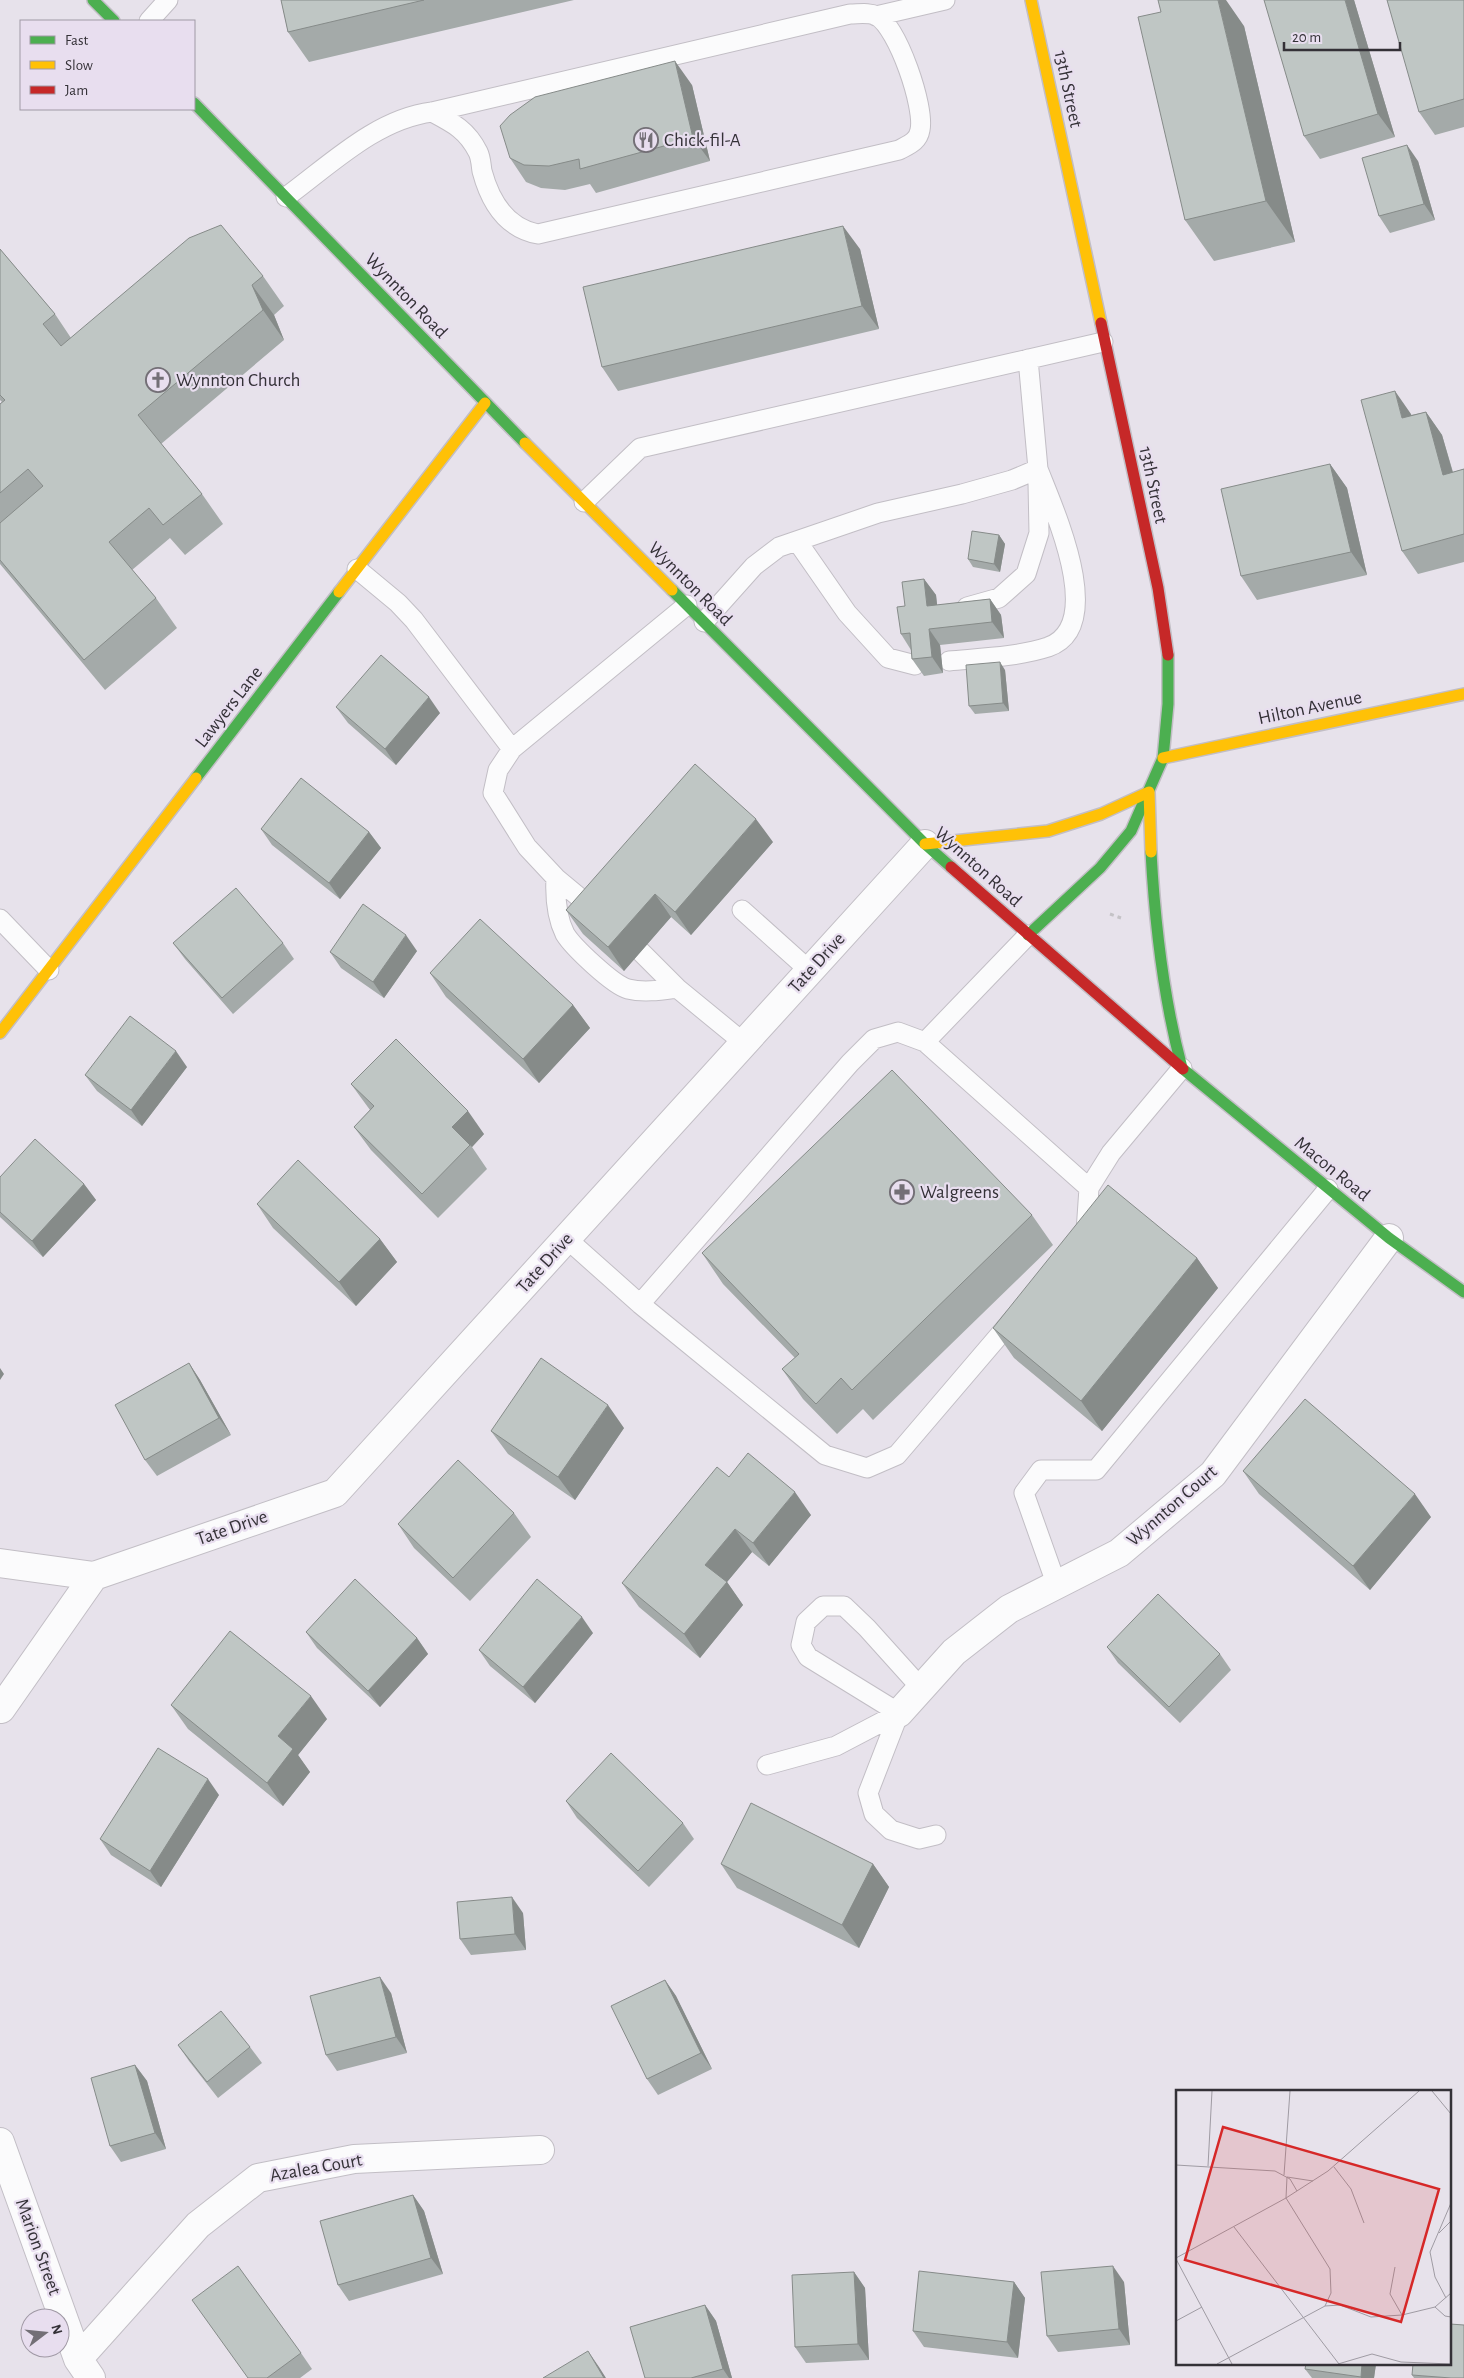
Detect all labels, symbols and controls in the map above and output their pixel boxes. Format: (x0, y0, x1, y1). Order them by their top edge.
legend (20, 20, 195, 110)
scale bar (1284, 20, 1400, 52)
text: 20 m (1292, 30, 1321, 45)
text: Fast (65, 33, 89, 48)
street label: 13th Street (1051, 49, 1085, 129)
text: Slow (65, 58, 93, 73)
text: Jam (65, 83, 88, 98)
restaurant icon: Chick-fil-A (633, 127, 659, 153)
place label: Chick-fil-A (664, 131, 741, 150)
street label: Wynnton Road (361, 250, 451, 342)
church icon: Wynnton Church (145, 367, 171, 393)
place label: Wynnton Church (176, 371, 301, 390)
street label: 13th Street (1136, 445, 1170, 525)
street label: Wynnton Road (644, 538, 736, 630)
street label: Lawyers Lane (192, 663, 266, 751)
street label: Hilton Avenue (1256, 688, 1364, 728)
street label: Wynnton Road (931, 823, 1025, 911)
street label: Tate Drive (785, 929, 849, 997)
street label: Macon Road (1291, 1133, 1373, 1205)
pharmacy icon: Walgreens (889, 1179, 915, 1205)
place label: Walgreens (920, 1183, 999, 1202)
street label: Tate Drive (513, 1229, 577, 1297)
street label: Wynnton Court (1123, 1462, 1221, 1550)
street label: Tate Drive (194, 1507, 270, 1549)
inset map (1176, 2090, 1452, 2366)
street label: Azalea Court (268, 2151, 364, 2185)
street label: Marion Street (12, 2196, 64, 2298)
north arrow (20, 2308, 70, 2358)
text: N (48, 2323, 65, 2336)

